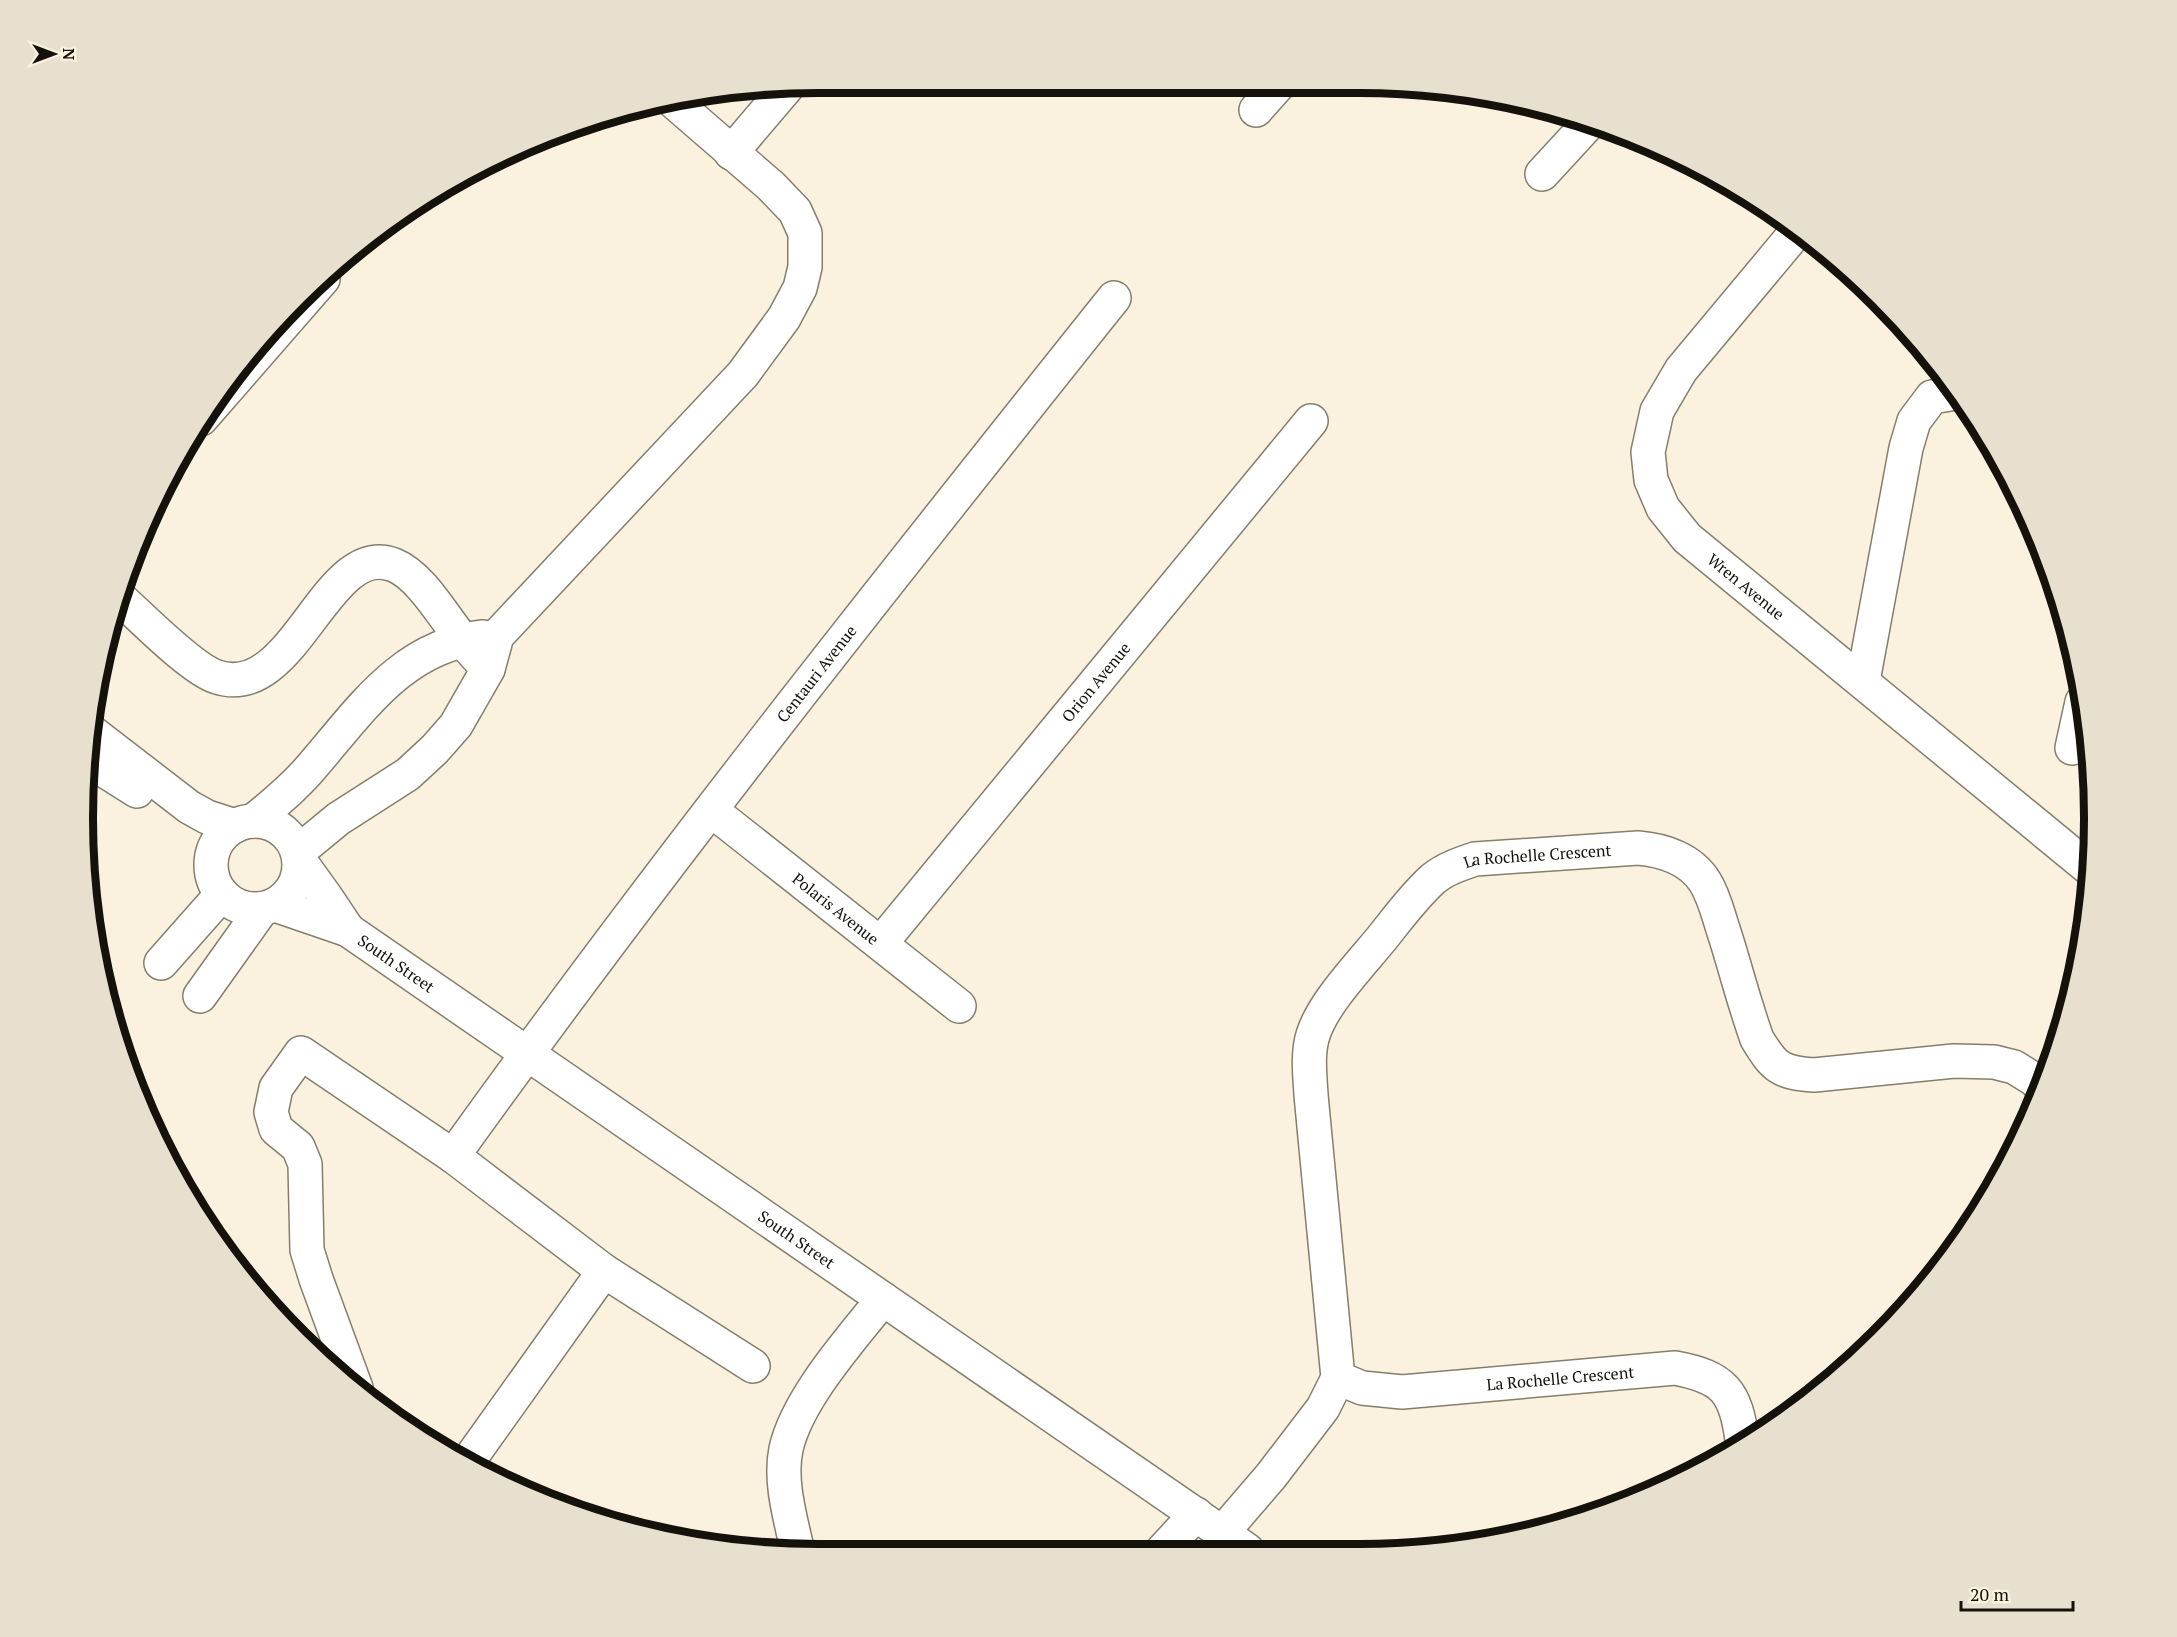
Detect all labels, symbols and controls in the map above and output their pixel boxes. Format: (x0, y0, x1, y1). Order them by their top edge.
north arrow (24, 24, 84, 84)
text: N (58, 48, 80, 60)
street label: Wren Avenue (1703, 548, 1789, 625)
street label: Centauri Avenue (771, 620, 861, 727)
street label: Orion Avenue (1057, 638, 1135, 727)
street label: La Rochelle Crescent (1460, 839, 1612, 873)
street label: Polaris Avenue (788, 867, 884, 950)
street label: South Street (354, 929, 439, 998)
street label: South Street (754, 1205, 839, 1274)
street label: La Rochelle Crescent (1485, 1361, 1635, 1396)
scale bar (1961, 1574, 2074, 1612)
text: 20 m (1970, 1582, 2010, 1606)

